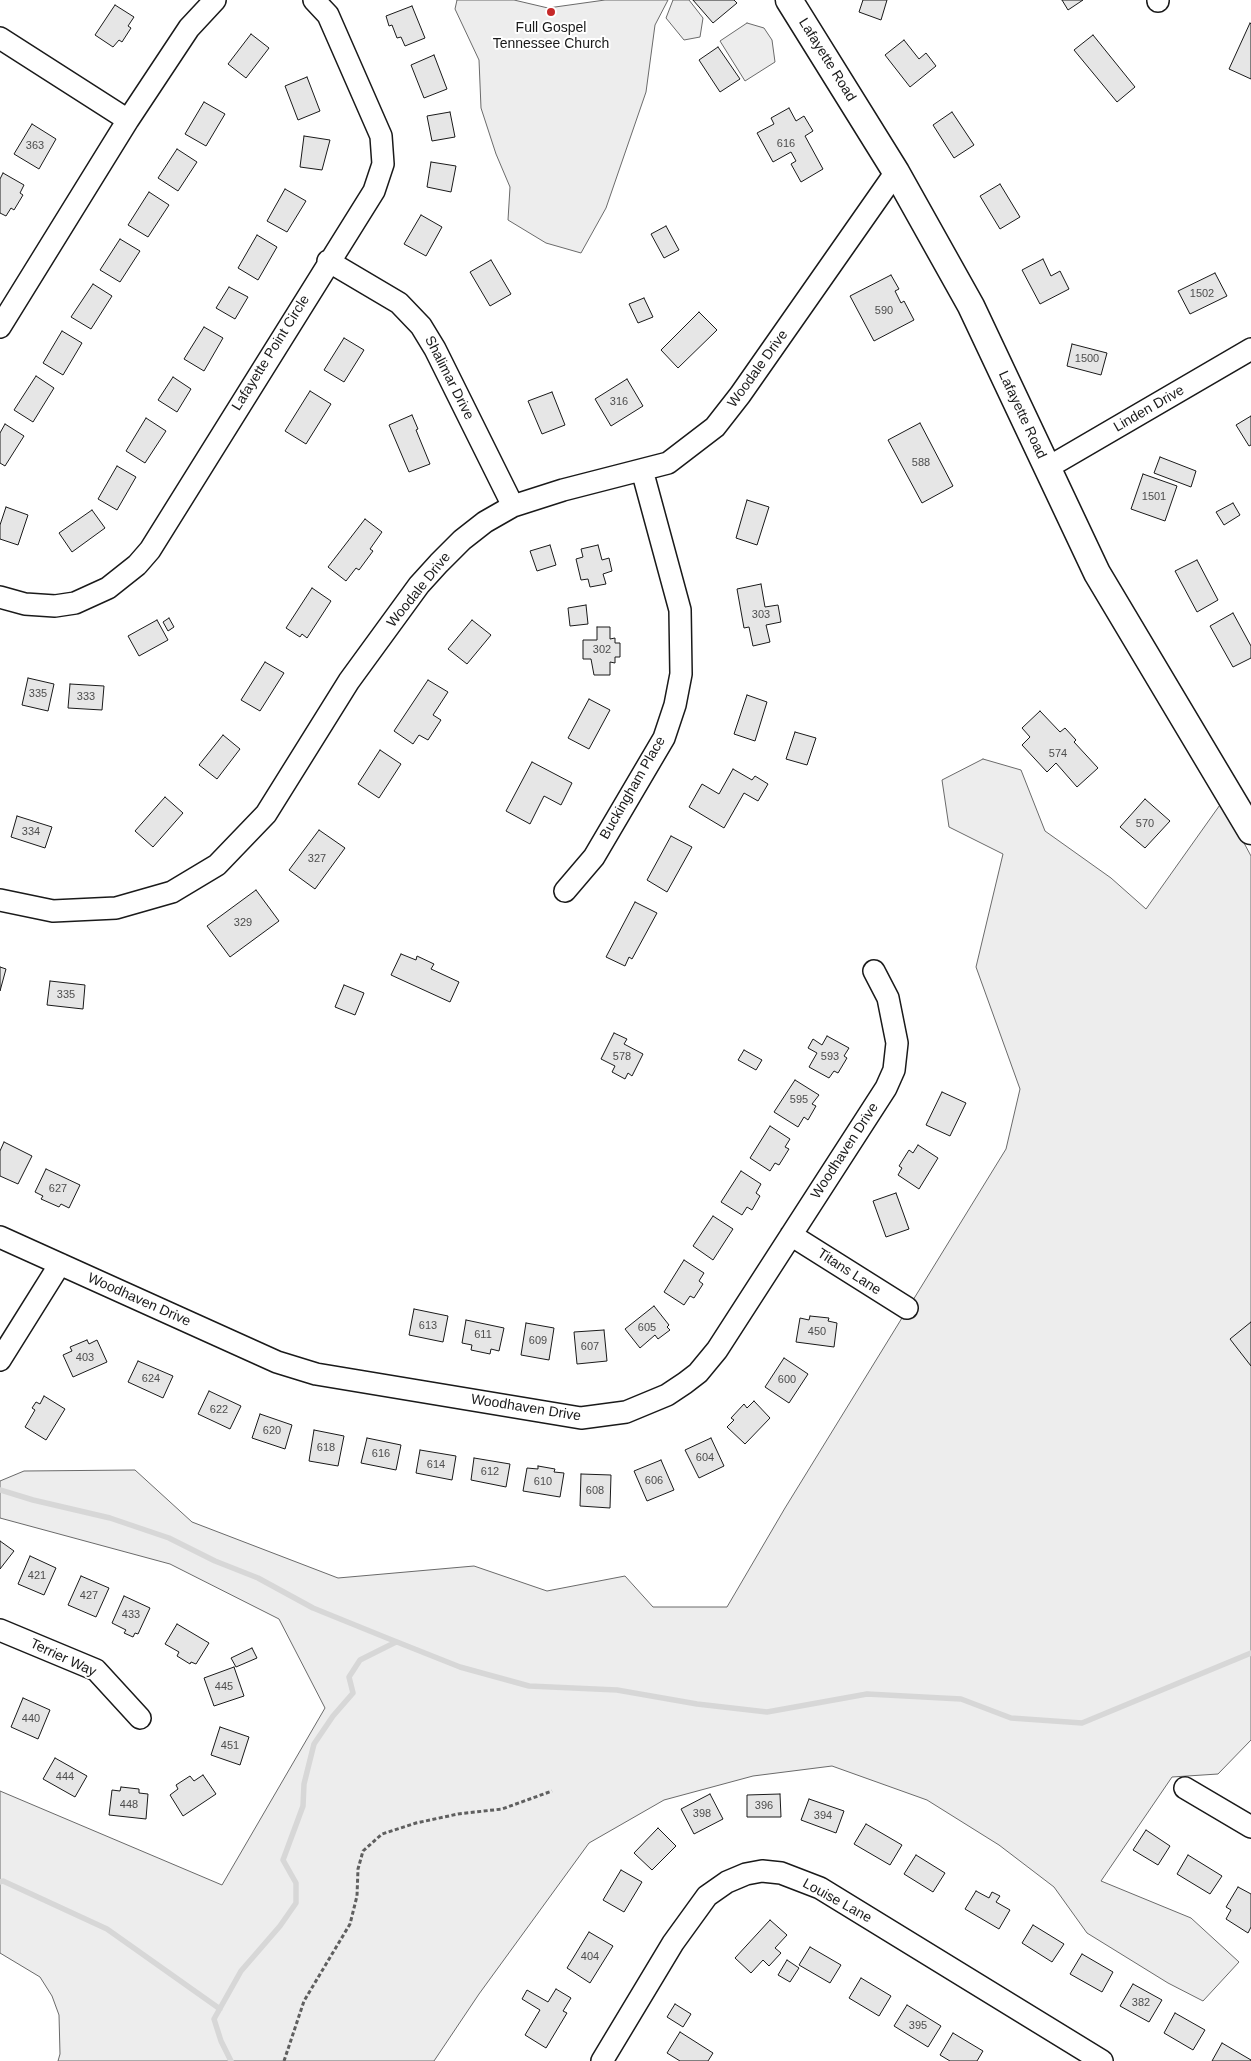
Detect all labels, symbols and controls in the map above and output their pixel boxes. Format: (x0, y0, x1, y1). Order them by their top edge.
marker: Full Gospel Tennessee Church (545, 6, 557, 18)
street label: Lafayette Road (795, 15, 859, 105)
place label: Full Gospel Tennessee Church (493, 20, 609, 52)
house number: 616 (777, 137, 795, 151)
house number: 363 (26, 139, 44, 153)
house number: 1502 (1190, 287, 1214, 301)
street label: Lafayette Point Circle (229, 292, 313, 414)
house number: 590 (875, 304, 893, 318)
street label: Woodale Drive (724, 327, 792, 411)
street label: Shalimar Drive (421, 333, 477, 423)
house number: 1500 (1075, 352, 1099, 366)
street label: Lafayette Road (994, 368, 1050, 462)
street label: Linden Drive (1111, 382, 1187, 436)
house number: 316 (610, 395, 628, 409)
house number: 588 (912, 456, 930, 470)
house number: 1501 (1142, 490, 1166, 504)
street label: Woodale Drive (384, 549, 454, 631)
house number: 303 (752, 608, 770, 622)
house number: 302 (593, 643, 611, 657)
house number: 335 (29, 687, 47, 701)
house number: 333 (77, 690, 95, 704)
street label: Buckingham Place (597, 734, 669, 842)
house number: 574 (1049, 747, 1067, 761)
house number: 570 (1136, 817, 1154, 831)
house number: 334 (22, 825, 40, 839)
house number: 327 (308, 852, 326, 866)
house number: 329 (234, 916, 252, 930)
house number: 335 (57, 988, 75, 1002)
house number: 578 (613, 1050, 631, 1064)
house number: 593 (821, 1050, 839, 1064)
house number: 595 (790, 1093, 808, 1107)
street label: Woodhaven Drive (808, 1100, 882, 1202)
house number: 627 (49, 1182, 67, 1196)
street label: Titans Lane (814, 1245, 884, 1299)
street label: Woodhaven Drive (85, 1270, 193, 1330)
house number: 613 (419, 1319, 437, 1333)
house number: 605 (638, 1321, 656, 1335)
house number: 450 (808, 1325, 826, 1339)
house number: 611 (474, 1328, 492, 1342)
house number: 609 (529, 1334, 547, 1348)
house number: 607 (581, 1340, 599, 1354)
house number: 403 (76, 1351, 94, 1365)
house number: 624 (142, 1372, 160, 1386)
house number: 600 (778, 1373, 796, 1387)
street label: Woodhaven Drive (470, 1391, 582, 1425)
house number: 622 (210, 1403, 228, 1417)
house number: 620 (263, 1424, 281, 1438)
house number: 618 (317, 1441, 335, 1455)
house number: 616 (372, 1447, 390, 1461)
house number: 604 (696, 1451, 714, 1465)
house number: 614 (427, 1458, 445, 1472)
house number: 612 (481, 1465, 499, 1479)
house number: 606 (645, 1474, 663, 1488)
house number: 610 (534, 1475, 552, 1489)
house number: 608 (586, 1484, 604, 1498)
house number: 421 (28, 1569, 46, 1583)
house number: 427 (80, 1589, 98, 1603)
house number: 433 (122, 1608, 140, 1622)
street label: Terrier Way (27, 1635, 99, 1681)
house number: 445 (215, 1680, 233, 1694)
house number: 440 (22, 1712, 40, 1726)
house number: 451 (221, 1739, 239, 1753)
house number: 444 (56, 1770, 74, 1784)
house number: 448 (120, 1798, 138, 1812)
house number: 396 (755, 1799, 773, 1813)
house number: 398 (693, 1807, 711, 1821)
house number: 394 (814, 1809, 832, 1823)
street label: Louise Lane (800, 1875, 874, 1927)
house number: 404 (581, 1950, 599, 1964)
house number: 382 (1132, 1996, 1150, 2010)
house number: 395 (909, 2019, 927, 2033)

